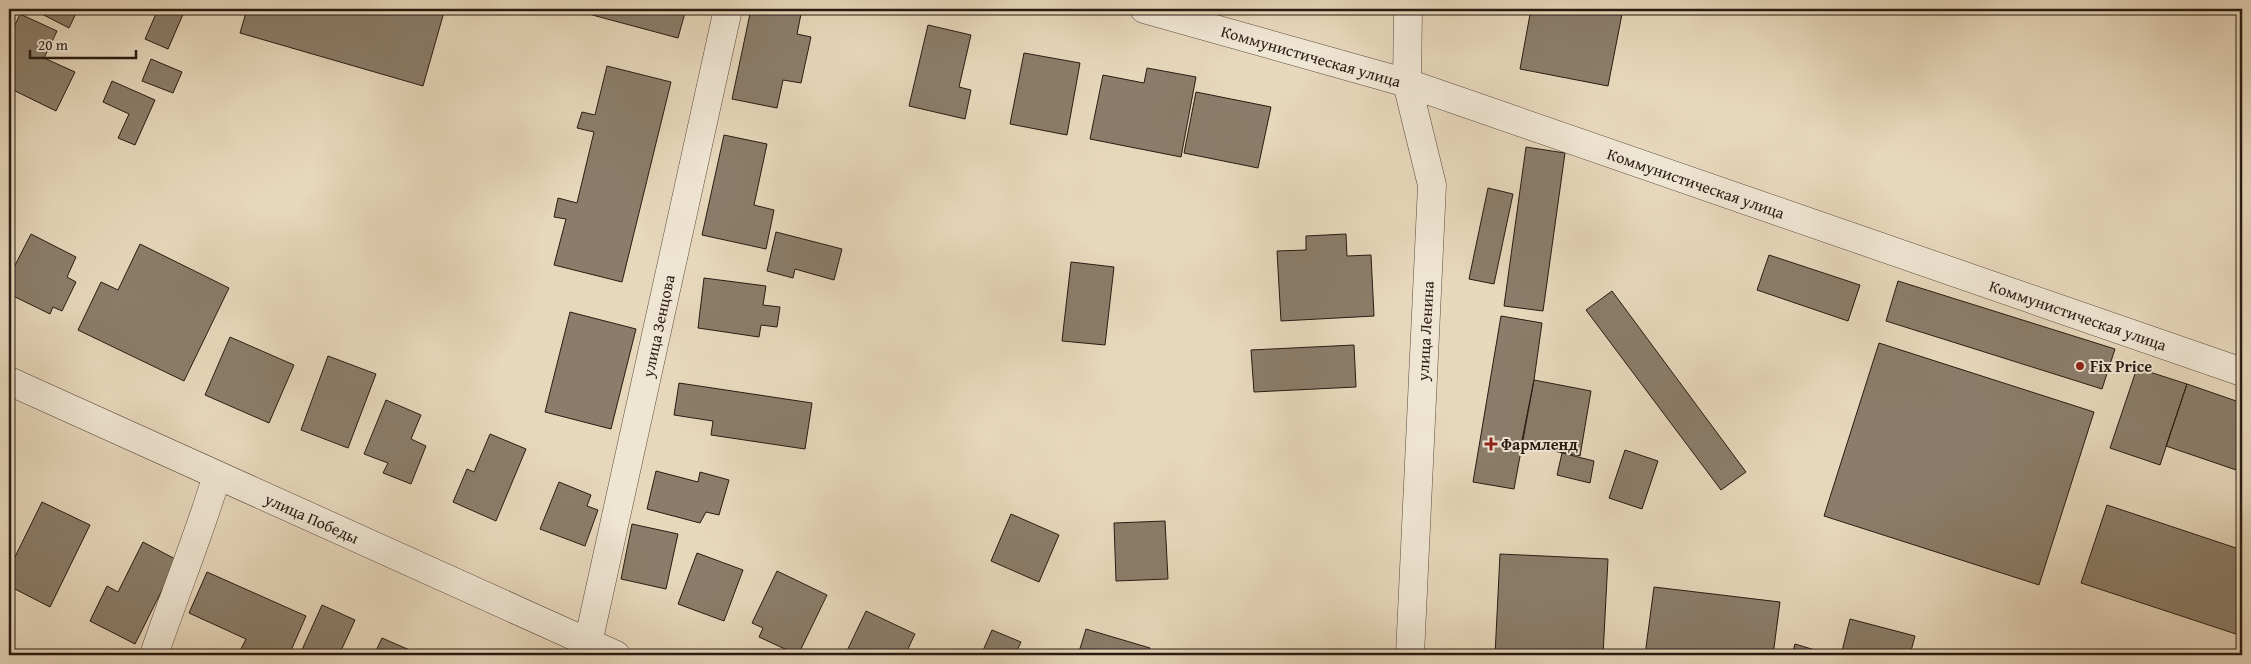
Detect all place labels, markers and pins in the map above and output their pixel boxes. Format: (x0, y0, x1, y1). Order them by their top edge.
place label: Fix Price (2090, 354, 2152, 378)
marker: Fix Price (2074, 360, 2086, 372)
place label: Фармленд (1501, 432, 1578, 456)
marker: Фармленд (1485, 438, 1497, 450)

